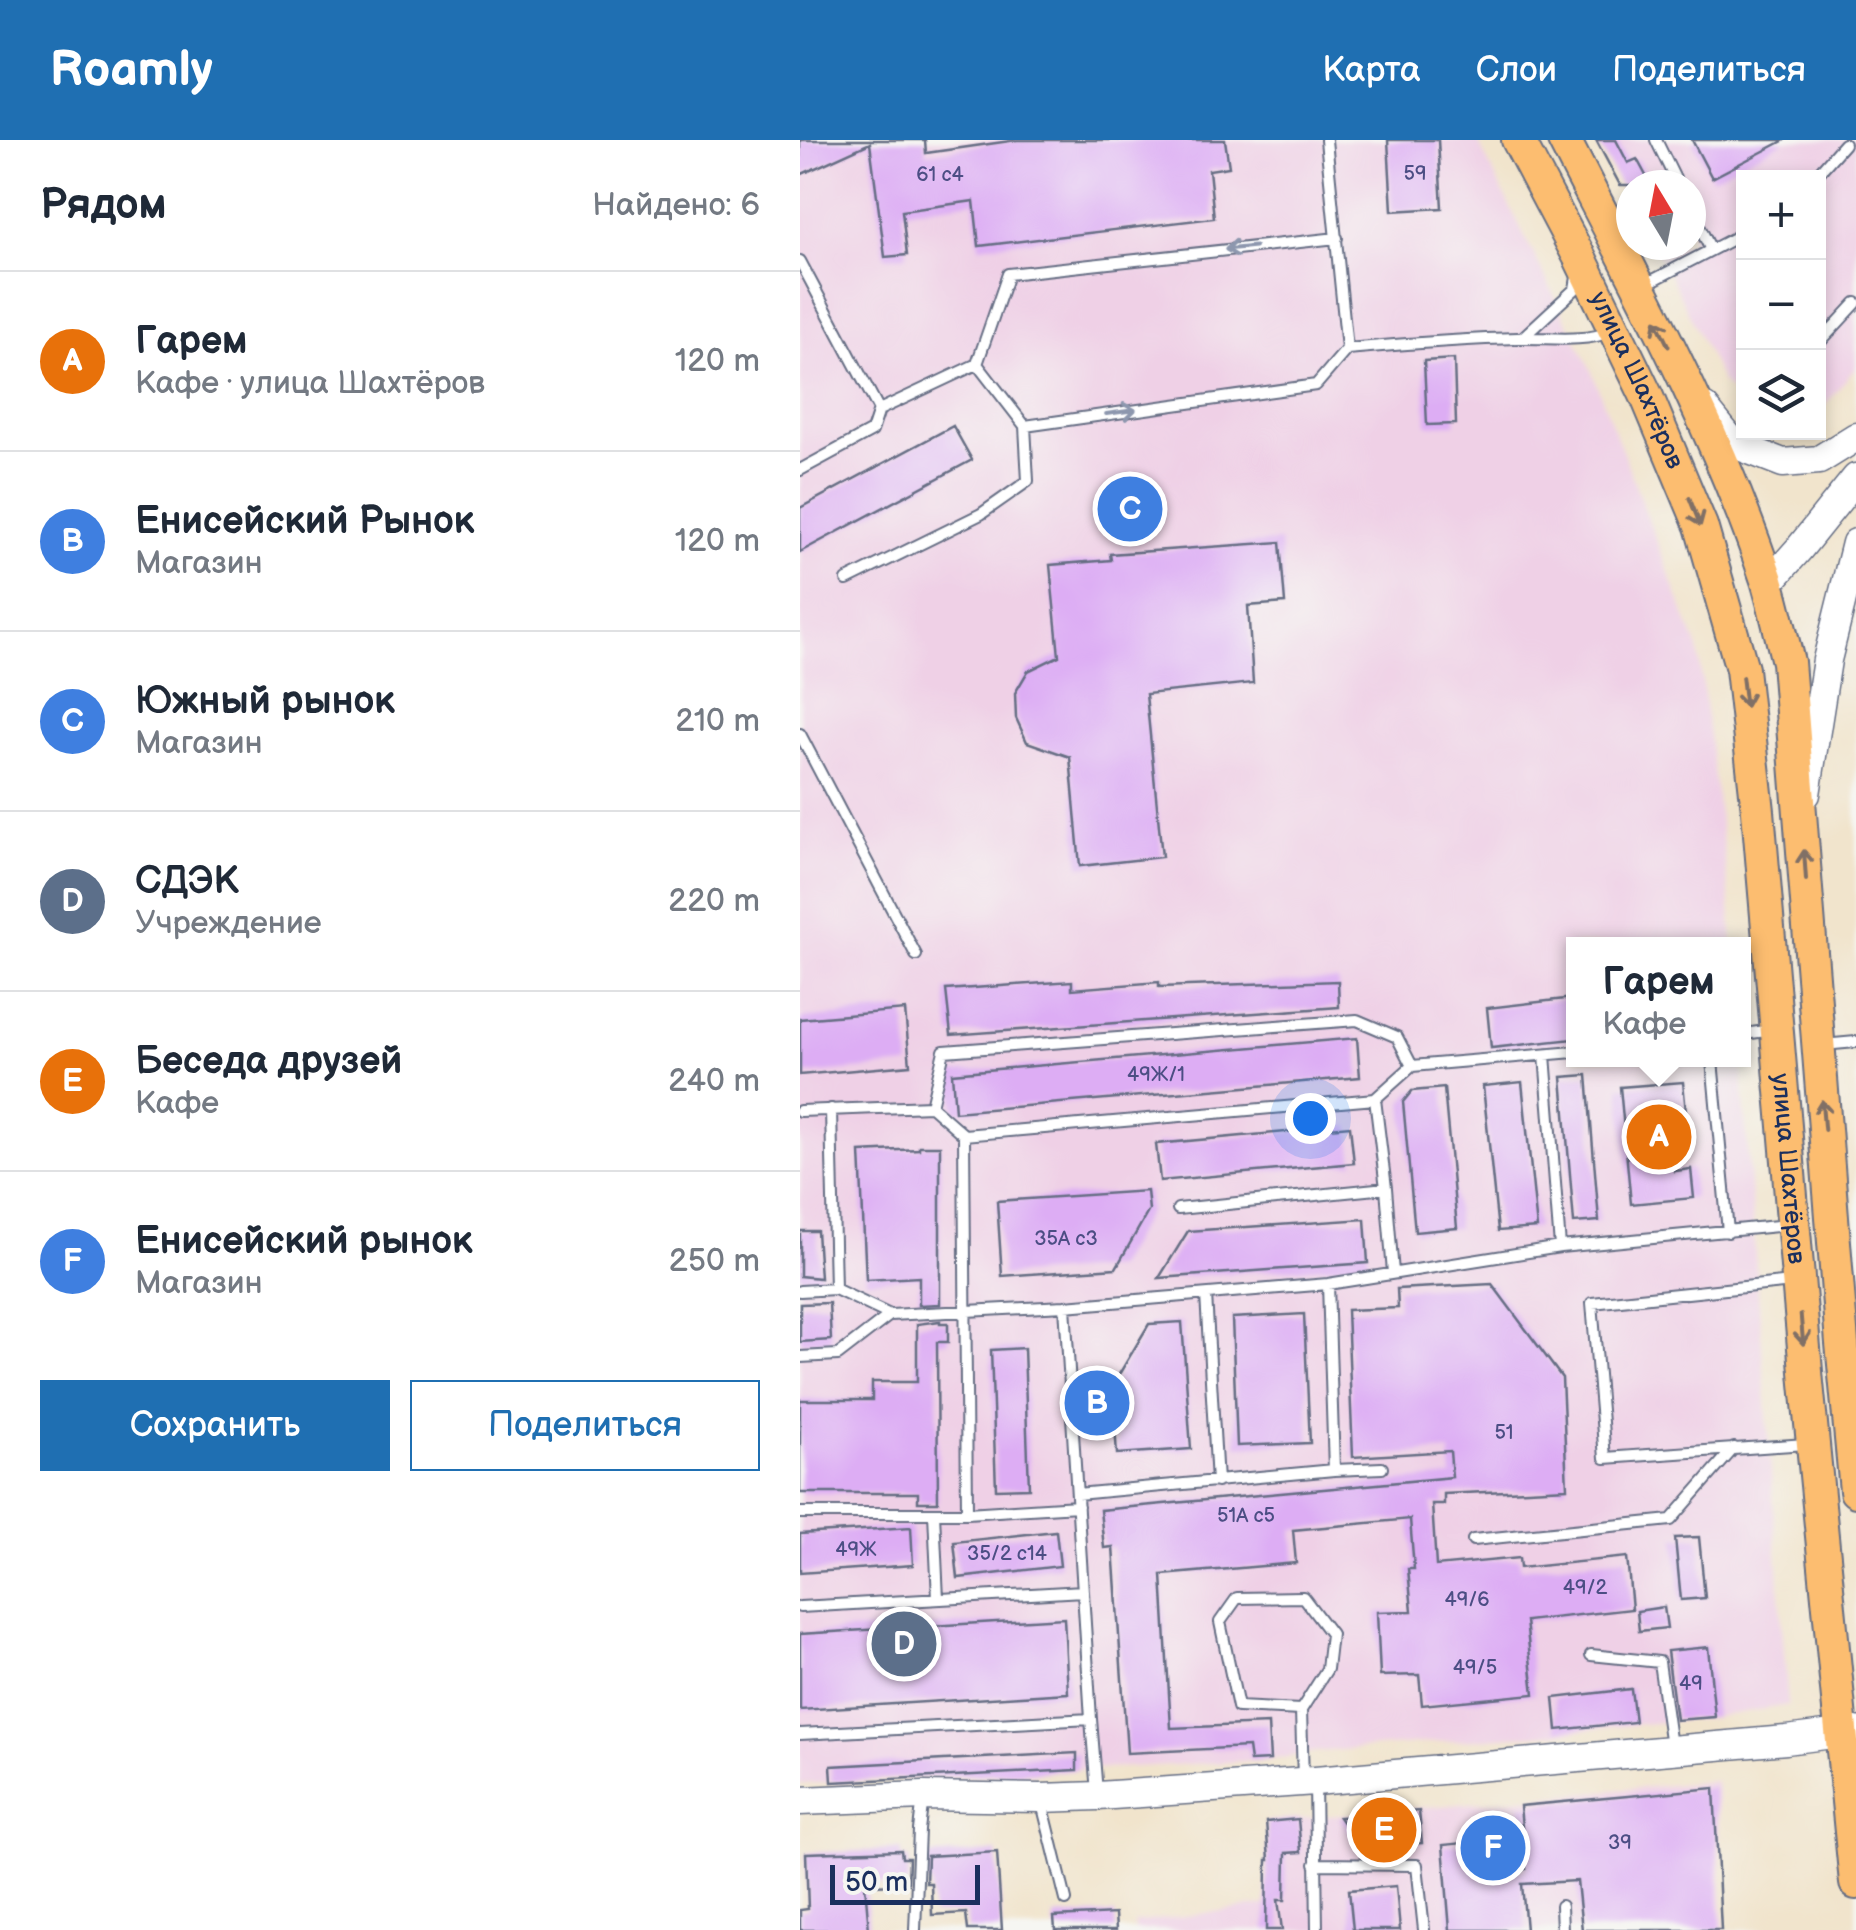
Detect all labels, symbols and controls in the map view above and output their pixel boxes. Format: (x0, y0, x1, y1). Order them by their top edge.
text: Roamly (50, 42, 213, 99)
text: Карта (1322, 49, 1421, 92)
text: Слои (1476, 49, 1557, 92)
text: Поделиться (1612, 49, 1806, 92)
house number: 59 (1403, 162, 1427, 186)
house number: 61 с4 (916, 163, 964, 187)
north arrow (1616, 170, 1706, 260)
map controls (1736, 170, 1826, 440)
button: + (1736, 170, 1826, 260)
text: Рядом (40, 180, 167, 231)
text: Найдено: 6 (592, 186, 760, 225)
one-way arrow (1224, 239, 1257, 258)
button: − (1736, 260, 1826, 350)
street label: улица Шахтёров (1583, 286, 1691, 473)
text: Гарем (135, 319, 247, 364)
one-way arrow (1651, 319, 1670, 349)
text: A (63, 342, 82, 381)
text: 120 m (675, 342, 760, 381)
button: layers (1736, 350, 1826, 440)
text: Кафе · улица Шахтёров (135, 364, 485, 403)
one-way arrow (1105, 403, 1137, 421)
pin: C (1098, 472, 1162, 546)
one-way arrow (1688, 496, 1706, 527)
text: Енисейский Рынок (135, 499, 474, 544)
text: B (61, 522, 84, 561)
text: 120 m (675, 522, 760, 561)
text: Магазин (135, 544, 263, 583)
one-way arrow (1735, 676, 1754, 708)
text: Южный рынок (135, 679, 395, 724)
text: C (61, 702, 84, 741)
text: 210 m (675, 702, 760, 741)
text: Магазин (135, 724, 263, 763)
one-way arrow (1795, 850, 1814, 882)
text: СДЭК (135, 859, 239, 904)
text: D (61, 882, 84, 921)
text: 220 m (668, 882, 760, 921)
text: Учреждение (135, 904, 322, 943)
popup (1566, 937, 1751, 1067)
text: Гарем (1602, 960, 1715, 1005)
text: Кафе (1602, 1005, 1686, 1044)
text: Беседа друзей (135, 1039, 402, 1084)
text: E (62, 1062, 83, 1101)
text: 240 m (668, 1062, 760, 1101)
house number: 49Ж/1 (1127, 1063, 1185, 1087)
street label: улица Шахтёров (1765, 1072, 1812, 1265)
text: Кафе (135, 1084, 219, 1123)
your location (1285, 1093, 1336, 1144)
pin: A (1626, 1100, 1692, 1174)
one-way arrow (1814, 1100, 1833, 1132)
text: Енисейский рынок (135, 1219, 473, 1264)
house number: 35А с3 (1034, 1227, 1098, 1251)
text: F (63, 1242, 82, 1281)
text: 250 m (669, 1242, 760, 1281)
text: Магазин (135, 1264, 263, 1303)
one-way arrow (1793, 1313, 1812, 1345)
pin: B (1064, 1366, 1130, 1440)
button: Сохранить (40, 1380, 390, 1471)
button: Поделиться (410, 1380, 760, 1471)
house number: 51 (1494, 1421, 1514, 1445)
house number: 51А с5 (1217, 1504, 1275, 1528)
house number: 49Ж (835, 1538, 877, 1562)
house number: 35/2 с14 (967, 1542, 1047, 1566)
house number: 49/2 (1563, 1576, 1607, 1600)
house number: 49/6 (1444, 1588, 1490, 1612)
pin: D (872, 1606, 936, 1682)
house number: 49/5 (1453, 1656, 1497, 1680)
house number: 49 (1679, 1672, 1703, 1696)
pin: E (1352, 1792, 1416, 1868)
pin: F (1460, 1810, 1526, 1886)
house number: 39 (1608, 1831, 1632, 1855)
scale bar (830, 1860, 980, 1904)
text: 50 m (845, 1866, 908, 1899)

